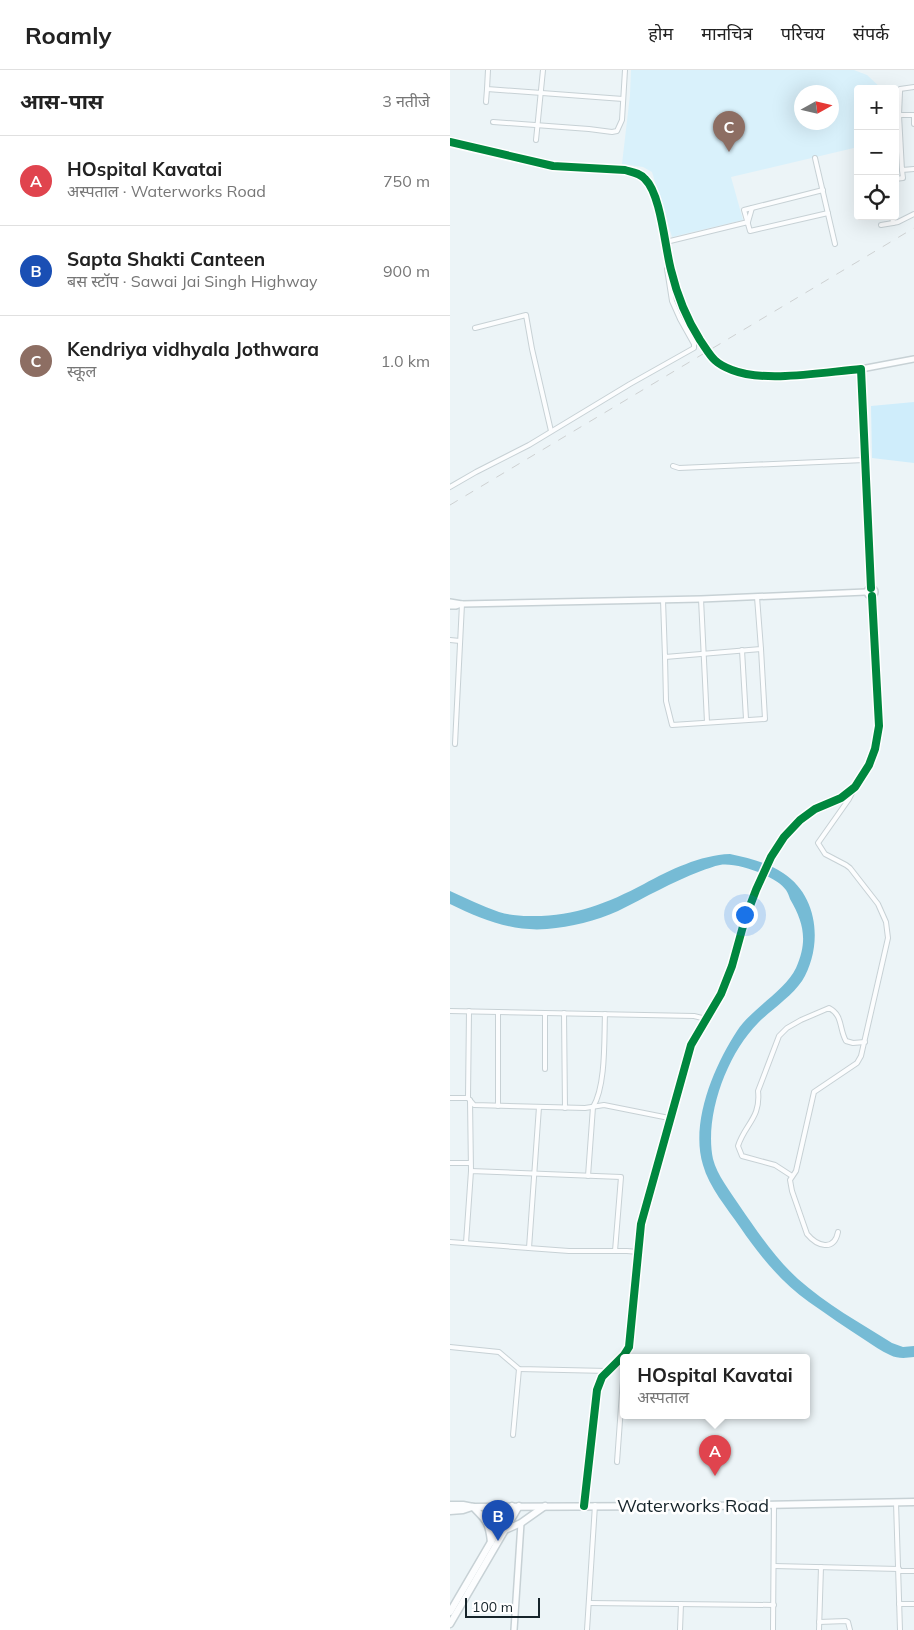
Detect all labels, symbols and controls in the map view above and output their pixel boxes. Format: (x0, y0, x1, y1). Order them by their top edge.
text: Roamly (25, 20, 112, 50)
text: होम (648, 22, 673, 45)
text: मानचित्र (701, 22, 753, 45)
text: परिचय (781, 22, 825, 45)
text: संपर्क (853, 22, 889, 45)
north arrow (794, 85, 839, 130)
map controls (854, 85, 899, 220)
button: + (854, 85, 899, 130)
text: आस-पास (20, 88, 103, 114)
text: 3 नतीजे (382, 91, 430, 111)
pin: C (713, 111, 745, 152)
button: − (854, 130, 899, 175)
text: HOspital Kavatai (67, 157, 222, 181)
text: A (30, 171, 42, 191)
text: 750 m (383, 171, 430, 191)
button: locate (854, 175, 899, 220)
text: अस्पताल · Waterworks Road (67, 181, 266, 201)
text: Sapta Shakti Canteen (67, 247, 265, 271)
text: B (30, 261, 42, 281)
text: 900 m (383, 261, 430, 281)
text: बस स्टॉप · Sawai Jai Singh Highway (67, 271, 317, 291)
text: Kendriya vidhyala Jothwara (67, 337, 319, 361)
text: C (31, 351, 41, 371)
text: 1.0 km (381, 351, 430, 371)
text: स्कूल (67, 361, 96, 381)
your location (732, 902, 758, 928)
popup (620, 1354, 810, 1419)
text: HOspital Kavatai (637, 1363, 793, 1387)
text: अस्पताल (637, 1387, 689, 1407)
pin: A (699, 1435, 731, 1476)
street label: Waterworks Road (617, 1494, 769, 1517)
pin: B (482, 1500, 514, 1541)
scale bar (465, 1595, 540, 1618)
text: 100 m (472, 1598, 513, 1616)

